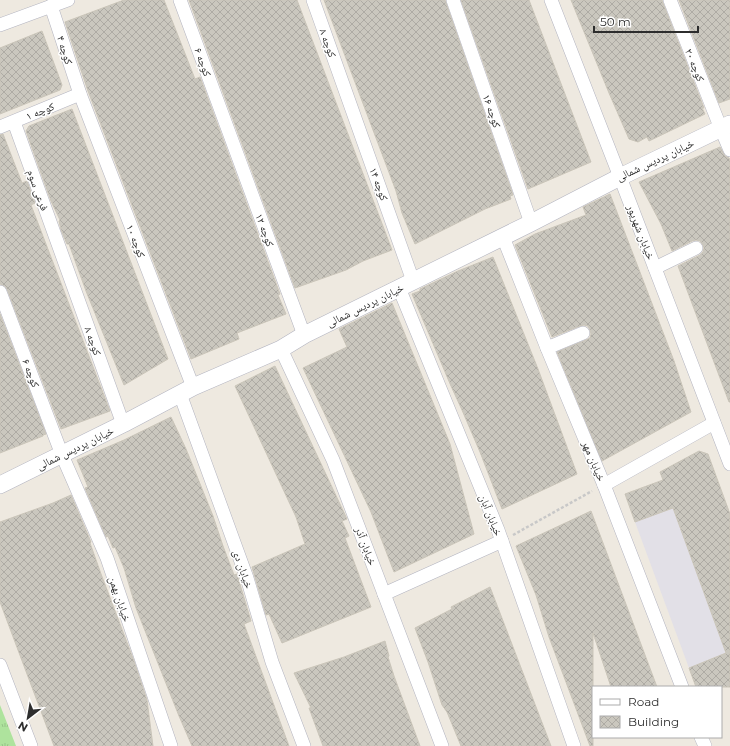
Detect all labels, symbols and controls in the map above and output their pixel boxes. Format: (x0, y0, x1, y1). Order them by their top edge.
scale bar (594, 8, 698, 34)
text: 50 m (600, 14, 631, 29)
street label: کوچه ۸ (316, 27, 340, 60)
street label: کوچه ۴ (54, 34, 76, 67)
street label: کوچه ۶ (191, 46, 215, 79)
street label: کوچه ۲۰ (682, 46, 708, 84)
street label: کوچه ۱۶ (480, 92, 504, 130)
street label: کوچه ۱ (24, 99, 57, 123)
street label: خیابان پردیس شمالی (614, 136, 696, 184)
street label: کوچه ۱۴ (367, 165, 392, 203)
street label: فرعی سوم (24, 167, 52, 213)
street label: خیابان شهریور (624, 202, 658, 262)
street label: کوچه ۱۲ (253, 211, 278, 249)
street label: کوچه ۱۰ (123, 222, 149, 260)
street label: خیابان پردیس شمالی (324, 280, 406, 330)
street label: کوچه ۸ (81, 325, 105, 358)
street label: کوچه ۶ (19, 357, 43, 390)
street label: خیابان پردیس شمالی (34, 423, 116, 473)
street label: خیابان مهر (579, 438, 609, 483)
street label: خیابان آبان (476, 492, 506, 538)
street label: خیابان آذر (352, 524, 380, 567)
street label: خیابان دی (230, 548, 256, 590)
street label: خیابان بهمن (106, 574, 134, 624)
legend (592, 686, 722, 738)
text: Road (628, 694, 659, 709)
north arrow (8, 698, 48, 738)
text: Building (628, 714, 679, 729)
text: N (15, 718, 30, 735)

